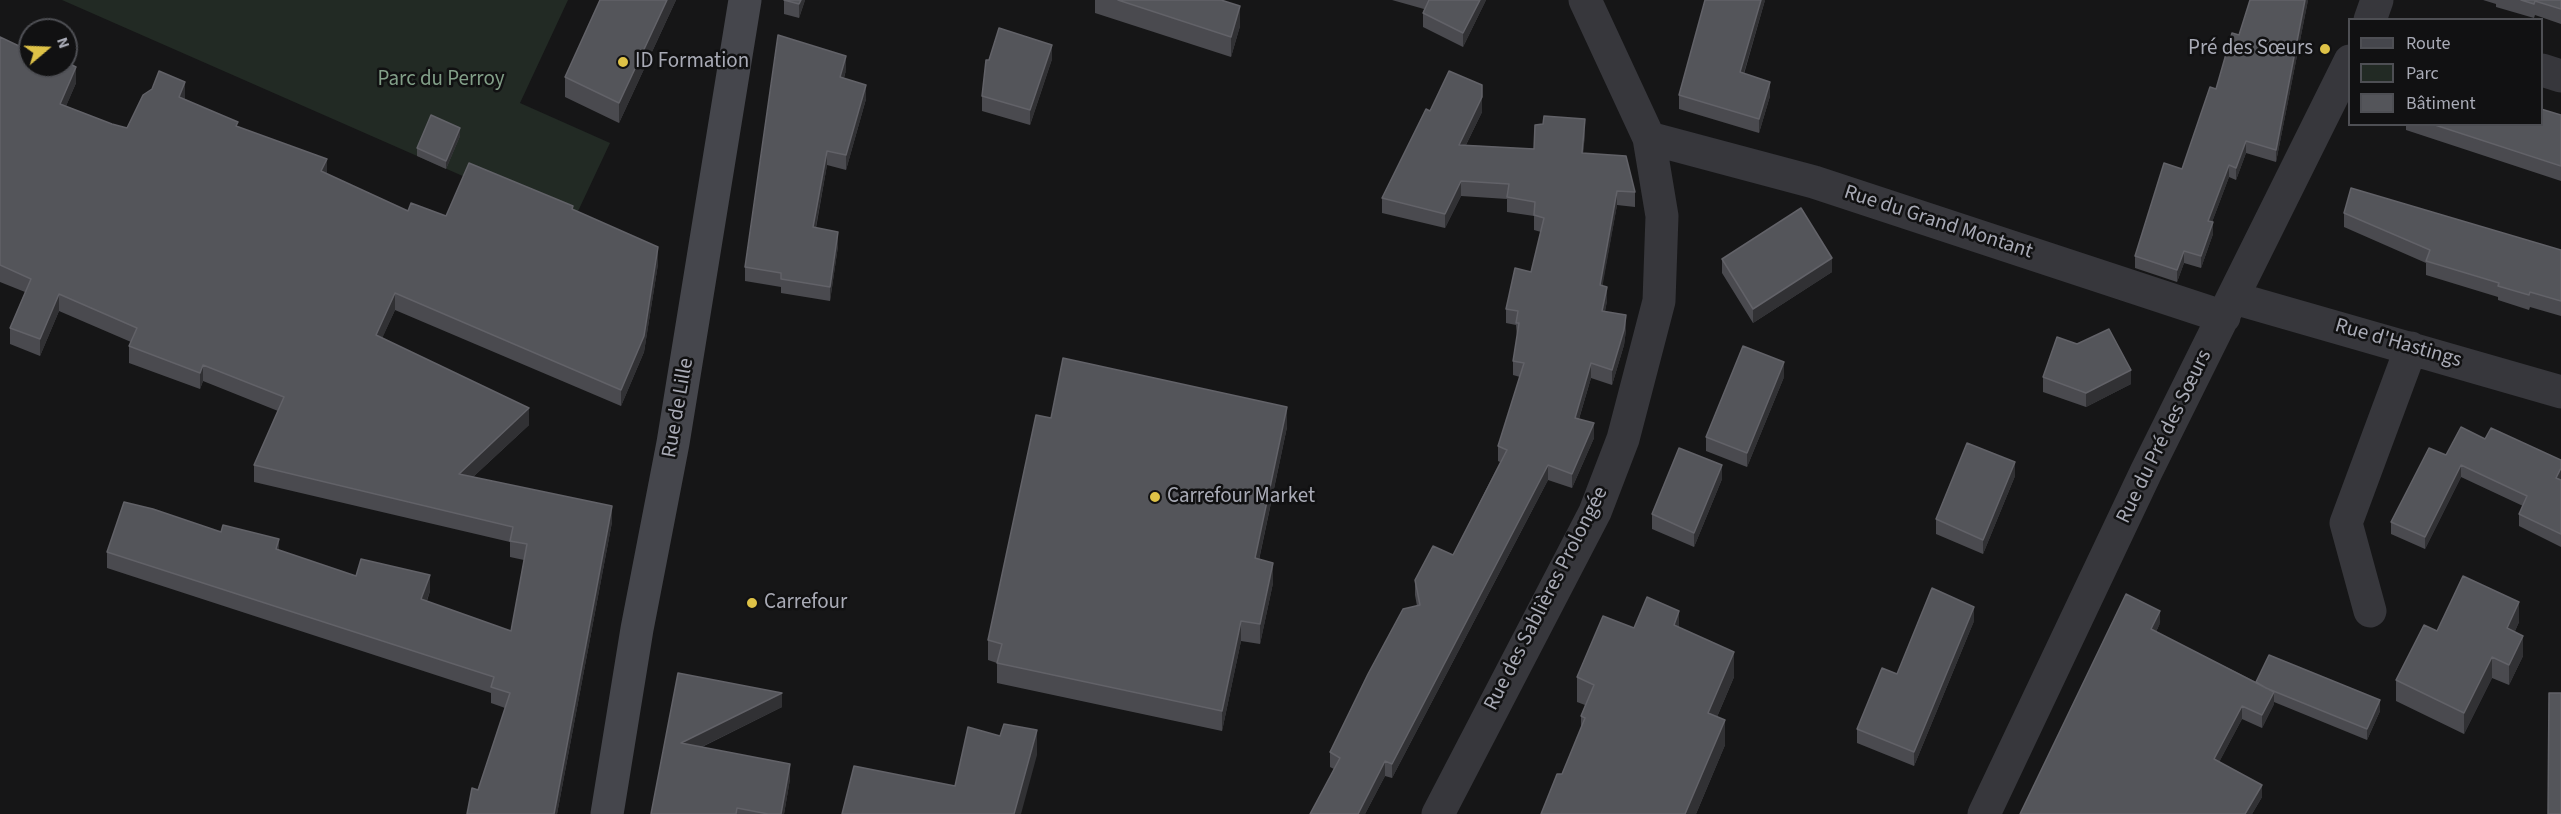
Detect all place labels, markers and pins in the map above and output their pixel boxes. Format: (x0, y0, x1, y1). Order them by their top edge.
place label: Pré des Sœurs (2188, 36, 2313, 62)
marker: Pré des Sœurs (2318, 42, 2332, 56)
place label: ID Formation (635, 49, 749, 75)
marker: ID Formation (616, 55, 630, 69)
place label: Carrefour Market (1167, 484, 1315, 510)
marker: Carrefour Market (1148, 490, 1162, 504)
place label: Carrefour (764, 590, 847, 616)
marker: Carrefour (745, 596, 759, 610)

